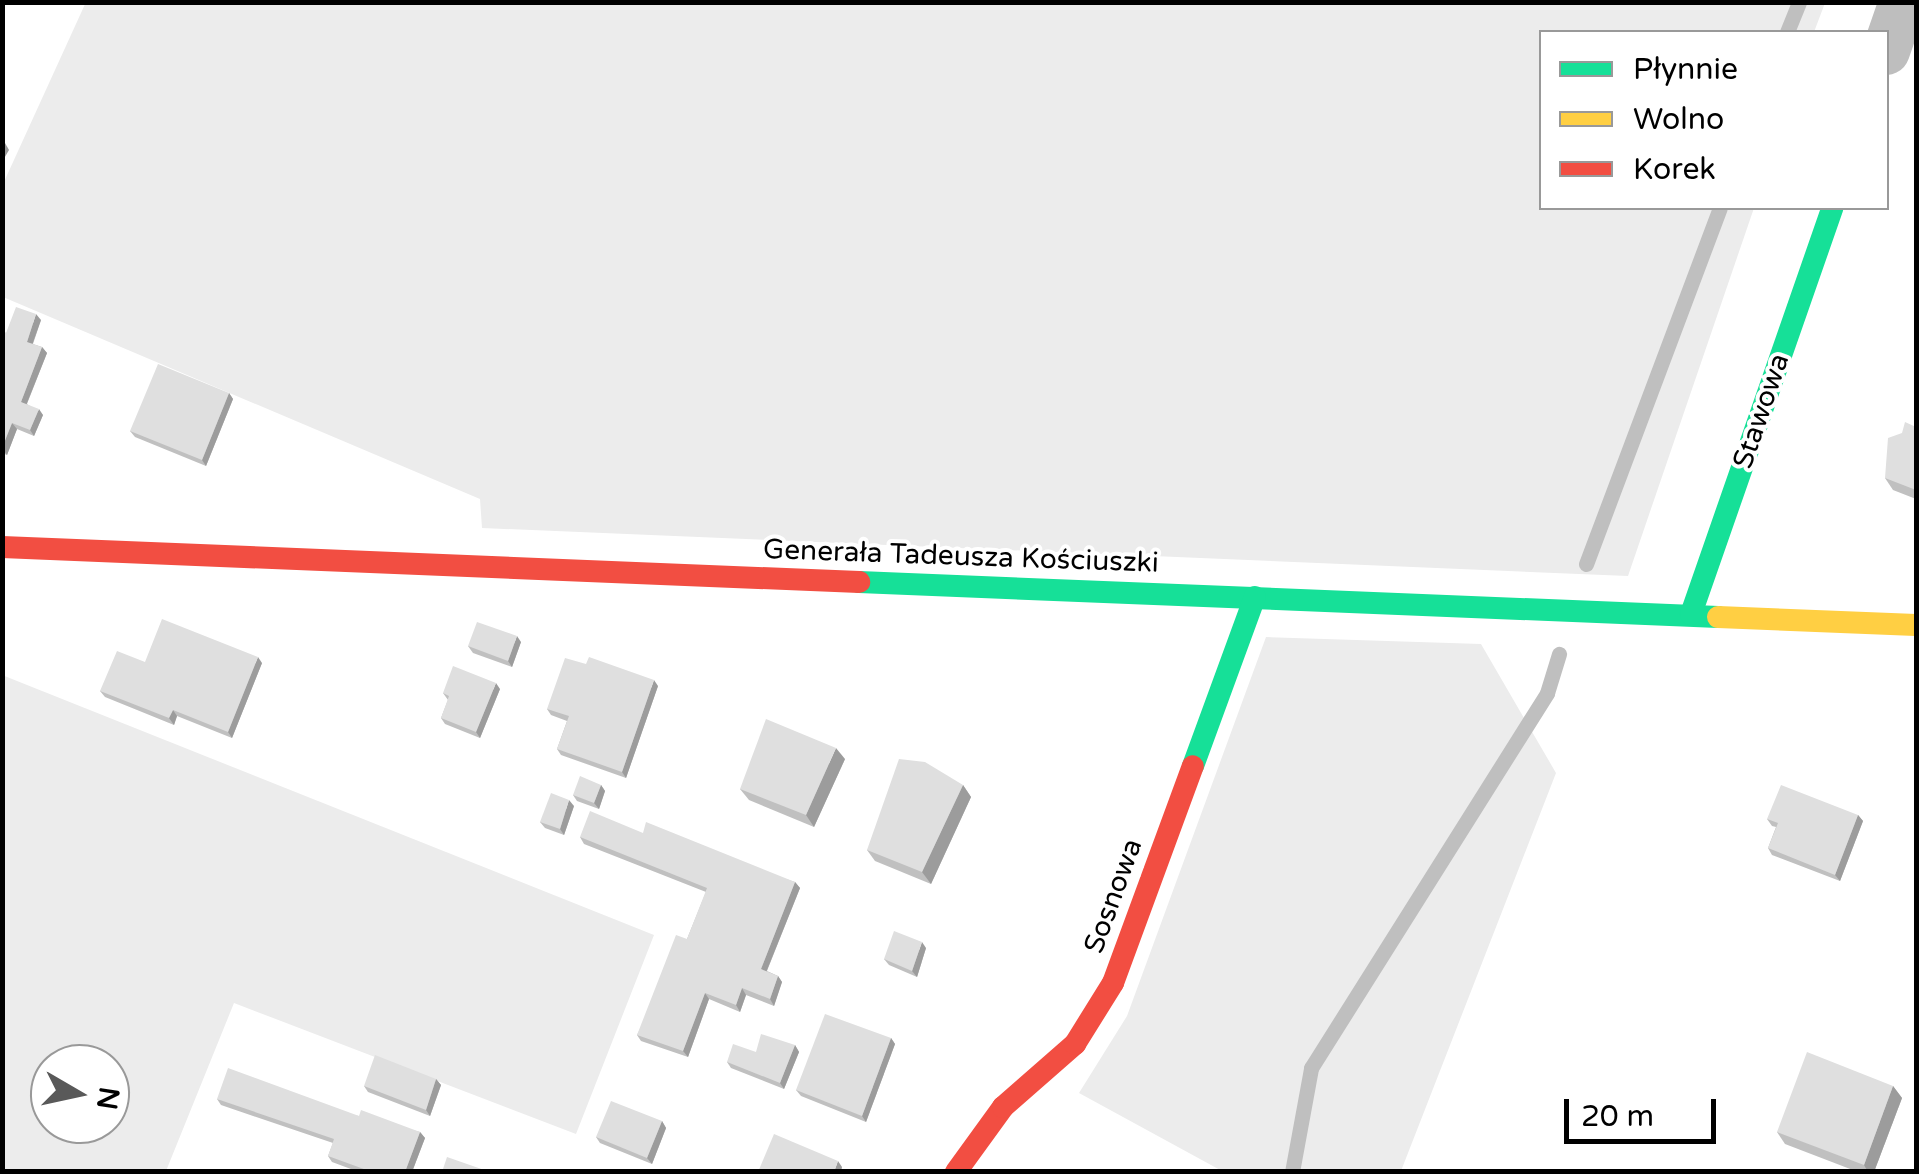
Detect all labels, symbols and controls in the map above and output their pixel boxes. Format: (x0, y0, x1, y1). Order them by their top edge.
legend (1539, 30, 1889, 210)
text: Płynnie (1633, 51, 1738, 88)
text: Wolno (1633, 101, 1724, 138)
text: Korek (1633, 151, 1716, 188)
street label: Stawowa (1726, 349, 1796, 473)
street label: Generała Tadeusza Kościuszki (763, 532, 1159, 580)
street label: Sosnowa (1077, 834, 1149, 958)
north arrow (30, 1044, 130, 1144)
scale bar (1569, 1079, 1722, 1141)
text: N (89, 1085, 126, 1112)
text: 20 m (1581, 1098, 1654, 1135)

